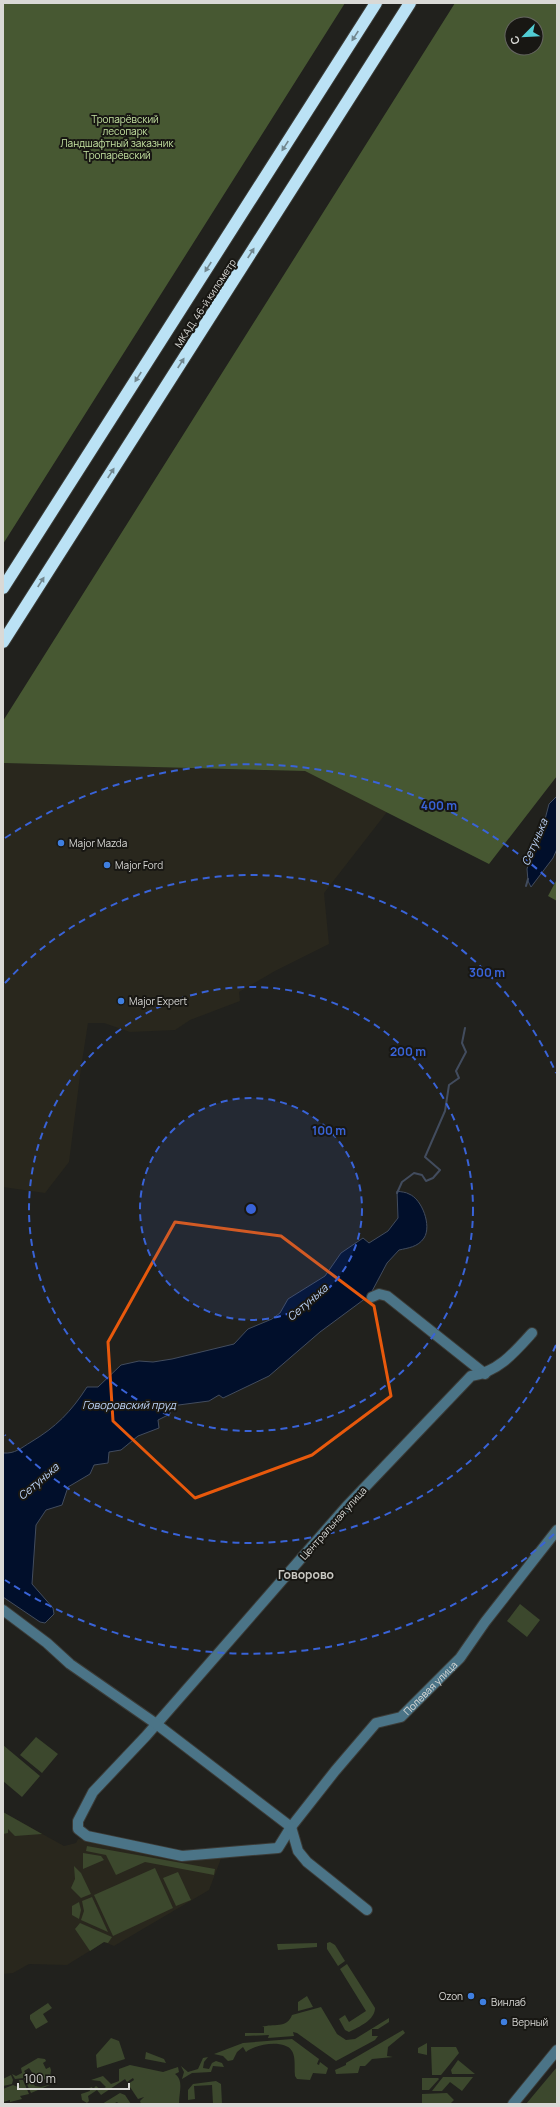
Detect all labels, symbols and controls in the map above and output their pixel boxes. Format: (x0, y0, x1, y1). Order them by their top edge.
north arrow (504, 16, 544, 56)
one-way arrow (351, 31, 359, 41)
text: С (506, 34, 523, 47)
park label: Тропарёвский лесопарк (91, 112, 159, 138)
park label: Ландшафтный заказник Тропарёвский (61, 136, 174, 162)
one-way arrow (281, 140, 289, 151)
one-way arrow (247, 248, 254, 259)
street label: МКАД, 46-й километр (171, 256, 239, 350)
one-way arrow (204, 261, 211, 273)
one-way arrow (177, 357, 184, 369)
one-way arrow (134, 371, 141, 383)
one-way arrow (107, 468, 115, 478)
one-way arrow (37, 577, 45, 587)
text: 400 m (421, 797, 457, 814)
water label: Сетунька (517, 815, 551, 868)
place label: Major Mazda (69, 836, 127, 850)
marker: Major Mazda (56, 838, 66, 848)
place label: Major Ford (115, 858, 163, 872)
marker: Major Ford (102, 860, 112, 870)
text: 300 m (469, 964, 505, 981)
place label: Major Expert (129, 994, 187, 1008)
marker: Major Expert (116, 996, 126, 1006)
text: 200 m (390, 1043, 426, 1060)
text: 100 m (312, 1122, 346, 1139)
centre of rings (244, 1202, 258, 1216)
water label: Сетунька (283, 1280, 331, 1324)
water label: Говоровский пруд (82, 1397, 177, 1412)
water label: Сетунька (14, 1459, 62, 1503)
street label: Центральная улица (296, 1484, 370, 1562)
district label: Говорово (278, 1566, 334, 1583)
street label: Полевая улица (400, 1658, 460, 1718)
place label: Ozon (439, 1989, 463, 2003)
marker: Ozon (466, 1991, 476, 2001)
place label: Винлаб (491, 1995, 526, 2009)
marker: Винлаб (478, 1997, 488, 2007)
place label: Верный (512, 2015, 548, 2029)
marker: Верный (499, 2017, 509, 2027)
scale bar (18, 2065, 129, 2091)
text: 100 m (24, 2070, 56, 2087)

